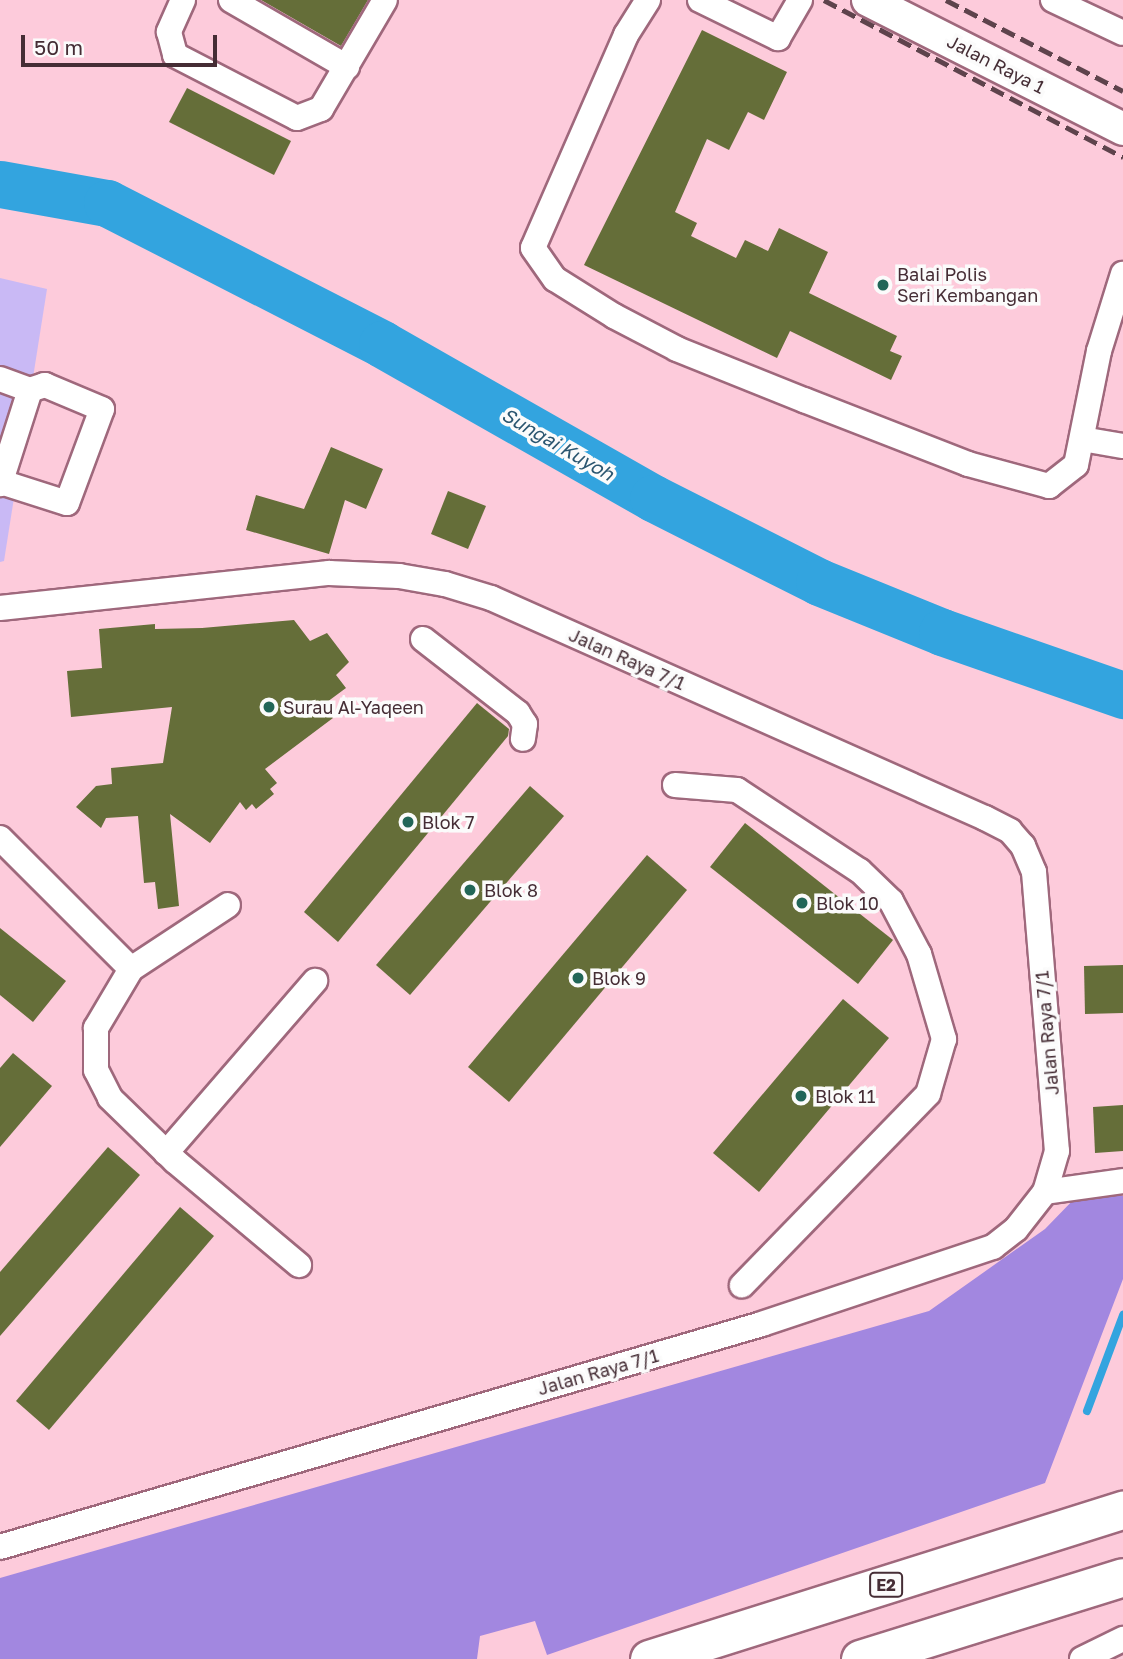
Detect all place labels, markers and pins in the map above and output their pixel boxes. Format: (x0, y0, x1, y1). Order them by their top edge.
place label: Balai Polis Seri Kembangan (897, 264, 1038, 306)
marker: Balai Polis Seri Kembangan (875, 277, 891, 293)
place label: Surau Al-Yaqeen (283, 696, 424, 718)
marker: Surau Al-Yaqeen (261, 699, 277, 715)
place label: Blok 7 (422, 811, 475, 833)
marker: Blok 7 (400, 814, 416, 830)
place label: Blok 8 (484, 879, 538, 901)
marker: Blok 8 (462, 882, 478, 898)
place label: Blok 10 (816, 892, 879, 914)
marker: Blok 10 (794, 895, 810, 911)
place label: Blok 9 (592, 967, 646, 989)
marker: Blok 9 (570, 970, 586, 986)
place label: Blok 11 (815, 1085, 876, 1107)
marker: Blok 11 (793, 1088, 809, 1104)

